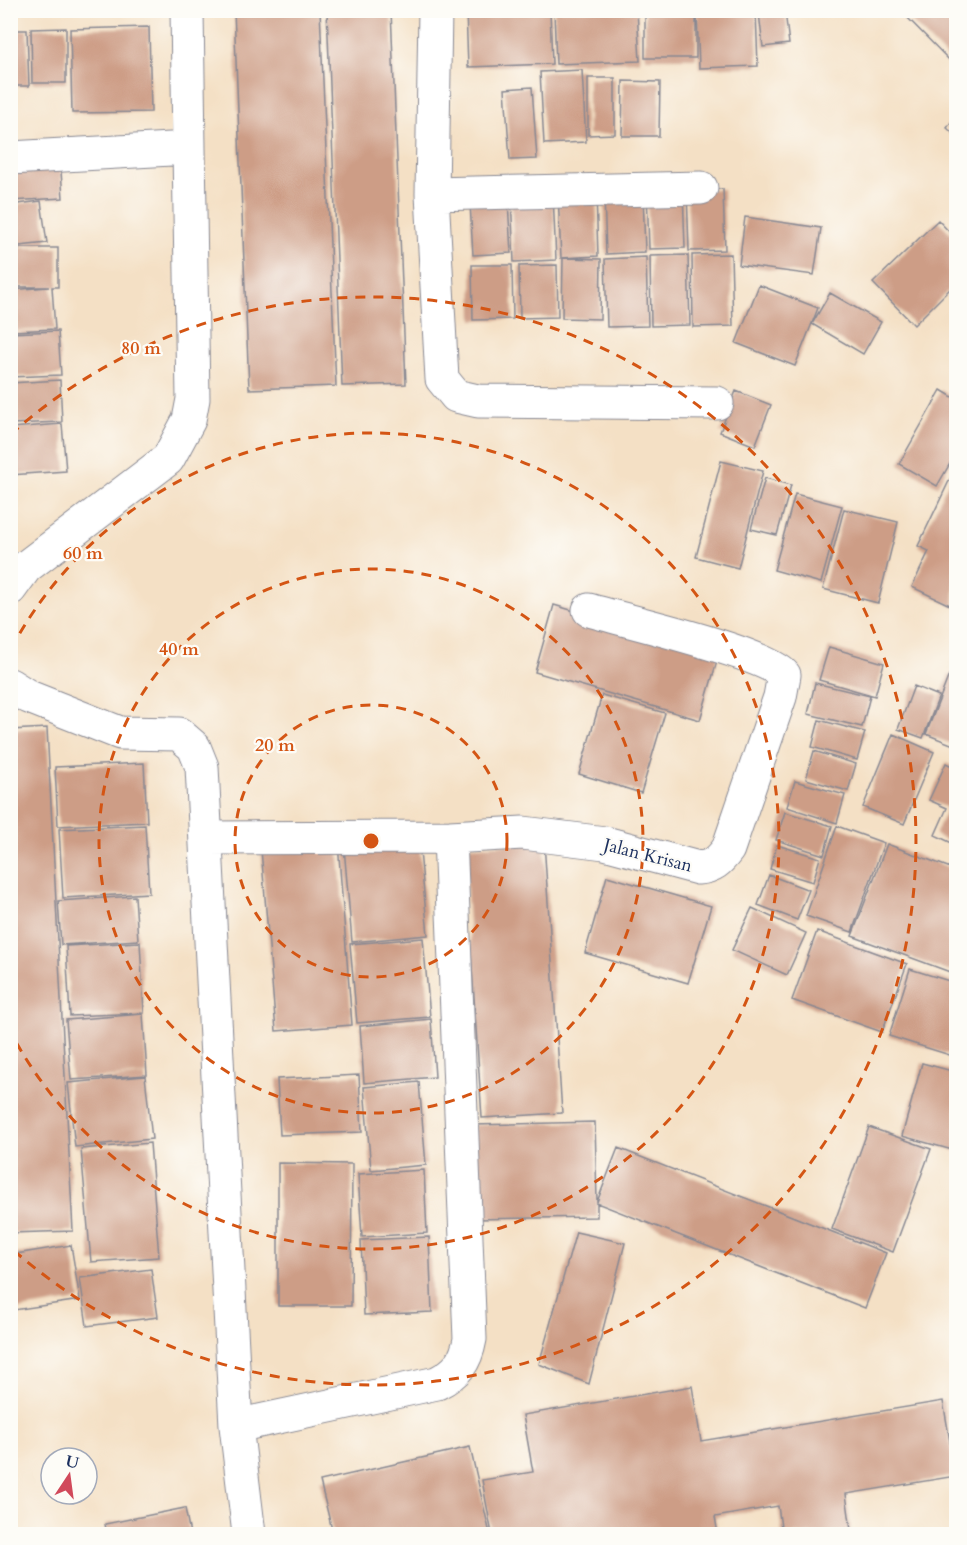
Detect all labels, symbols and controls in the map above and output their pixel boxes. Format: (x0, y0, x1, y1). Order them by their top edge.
text: 80 m (121, 336, 161, 361)
text: 60 m (63, 541, 103, 566)
text: 40 m (159, 637, 199, 662)
text: 20 m (255, 733, 295, 758)
centre of rings (361, 831, 381, 851)
street label: Jalan Krisan (598, 832, 695, 879)
north arrow (39, 1446, 99, 1506)
text: U (63, 1450, 81, 1475)

